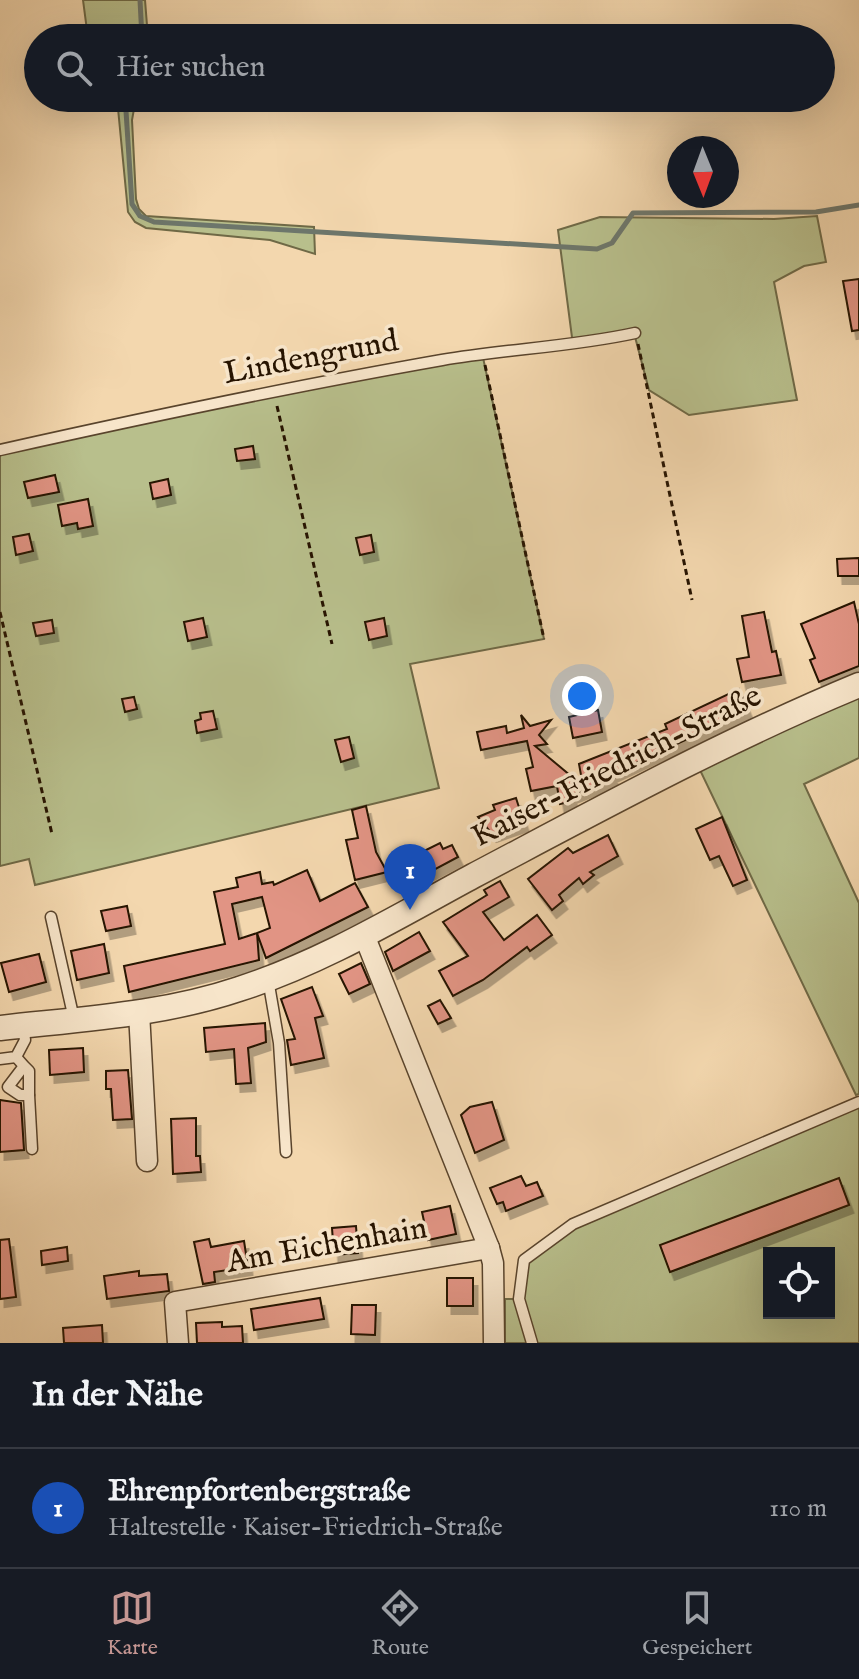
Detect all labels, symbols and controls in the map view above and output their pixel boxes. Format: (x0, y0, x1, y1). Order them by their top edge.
search box (24, 24, 835, 112)
icon: search (52, 46, 96, 90)
text: Hier suchen (116, 49, 266, 87)
north arrow (667, 136, 739, 208)
street label: Lindengrund (220, 321, 403, 395)
street label: Kaiser-Friedrich-Straße (465, 676, 769, 858)
your location (562, 676, 602, 716)
pin: 1 (384, 844, 436, 910)
street label: Am Eichenhain (223, 1208, 430, 1284)
map controls (763, 1247, 835, 1319)
button: locate (763, 1247, 835, 1319)
text: In der Nähe (32, 1374, 203, 1417)
text: Ehrenpfortenbergstraße (108, 1473, 411, 1511)
text: 1 (53, 1492, 63, 1525)
text: 110 m (769, 1492, 827, 1525)
text: Haltestelle · Kaiser-Friedrich-Straße (108, 1511, 503, 1544)
tab: Karte (107, 1586, 158, 1662)
tab: Route (371, 1586, 429, 1662)
tab: Gespeichert (642, 1586, 752, 1662)

